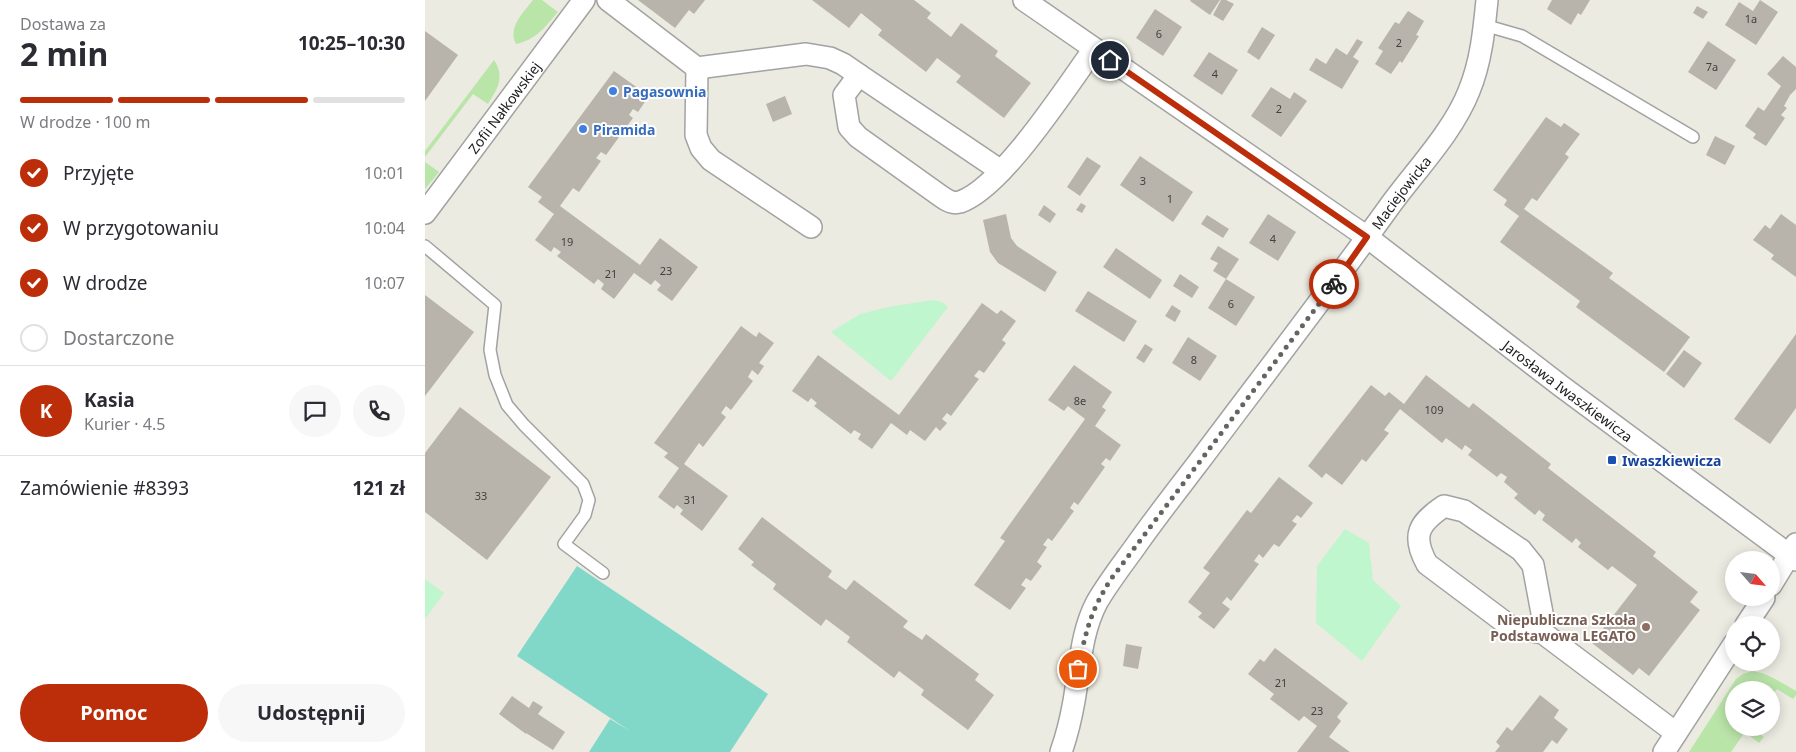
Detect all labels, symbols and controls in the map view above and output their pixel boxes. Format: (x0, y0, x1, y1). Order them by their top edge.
house number: 1a (1745, 11, 1757, 26)
text: Dostawa za (20, 13, 106, 35)
house number: 6 (1156, 26, 1162, 41)
text: 10:25–10:30 (298, 30, 405, 56)
text: 2 min (20, 32, 108, 75)
house number: 2 (1396, 35, 1402, 50)
pin (1089, 39, 1131, 81)
icon: home (1096, 46, 1124, 74)
street label: Zofii Nałkowskiej (463, 57, 545, 157)
house number: 7a (1706, 59, 1718, 74)
house number: 4 (1212, 66, 1219, 81)
place label: Pagasownia (623, 82, 706, 101)
marker: Pagasownia (607, 85, 619, 97)
house number: 2 (1276, 101, 1282, 116)
text: W drodze · 100 m (20, 111, 150, 133)
place label: Piramida (593, 120, 655, 139)
marker: Piramida (577, 123, 589, 135)
street label: Maciejowicka (1367, 152, 1435, 233)
icon: check (20, 159, 48, 187)
text: Przyjęte (63, 160, 134, 186)
text: 10:01 (364, 162, 405, 184)
house number: 3 (1140, 173, 1146, 188)
house number: 1 (1167, 191, 1173, 206)
icon: check (20, 214, 48, 242)
text: W przygotowaniu (63, 215, 219, 241)
text: 10:04 (364, 217, 405, 239)
house number: 4 (1270, 231, 1277, 246)
house number: 19 (561, 234, 573, 249)
courier (1309, 259, 1359, 309)
house number: 23 (660, 263, 672, 278)
house number: 21 (605, 266, 617, 281)
icon: check (20, 269, 48, 297)
text: W drodze (63, 270, 148, 296)
icon: bike (1320, 270, 1348, 298)
text: 10:07 (364, 272, 405, 294)
house number: 6 (1228, 296, 1234, 311)
text: Dostarczone (63, 325, 174, 351)
street label: Jarosława Iwaszkiewicza (1498, 334, 1637, 446)
house number: 8 (1191, 352, 1197, 367)
button: chat (289, 385, 341, 437)
button: phone (353, 385, 405, 437)
text: Kasia (84, 387, 135, 413)
house number: 8e (1074, 393, 1086, 408)
text: K (40, 398, 52, 424)
house number: 109 (1425, 402, 1443, 417)
text: Kurier · 4.5 (84, 413, 165, 435)
place label: Iwaszkiewicza (1622, 451, 1721, 470)
marker: Iwaszkiewicza (1606, 454, 1618, 466)
text: Zamówienie #8393 (20, 475, 189, 501)
text: 121 zł (352, 475, 405, 501)
house number: 33 (475, 488, 487, 503)
house number: 31 (684, 492, 696, 507)
north arrow (1725, 551, 1780, 606)
map controls (1725, 551, 1780, 736)
place label: Niepubliczna Szkoła Podstawowa LEGATO (1490, 610, 1636, 645)
button: locate (1725, 616, 1780, 671)
marker: Niepubliczna Szkoła Podstawowa LEGATO (1640, 621, 1652, 633)
pin (1057, 648, 1099, 690)
icon: bag (1064, 655, 1092, 683)
house number: 21 (1275, 675, 1287, 690)
button: layers (1725, 681, 1780, 736)
button: Pomoc (20, 684, 208, 742)
button: Udostępnij (218, 684, 405, 742)
house number: 23 (1311, 703, 1323, 718)

